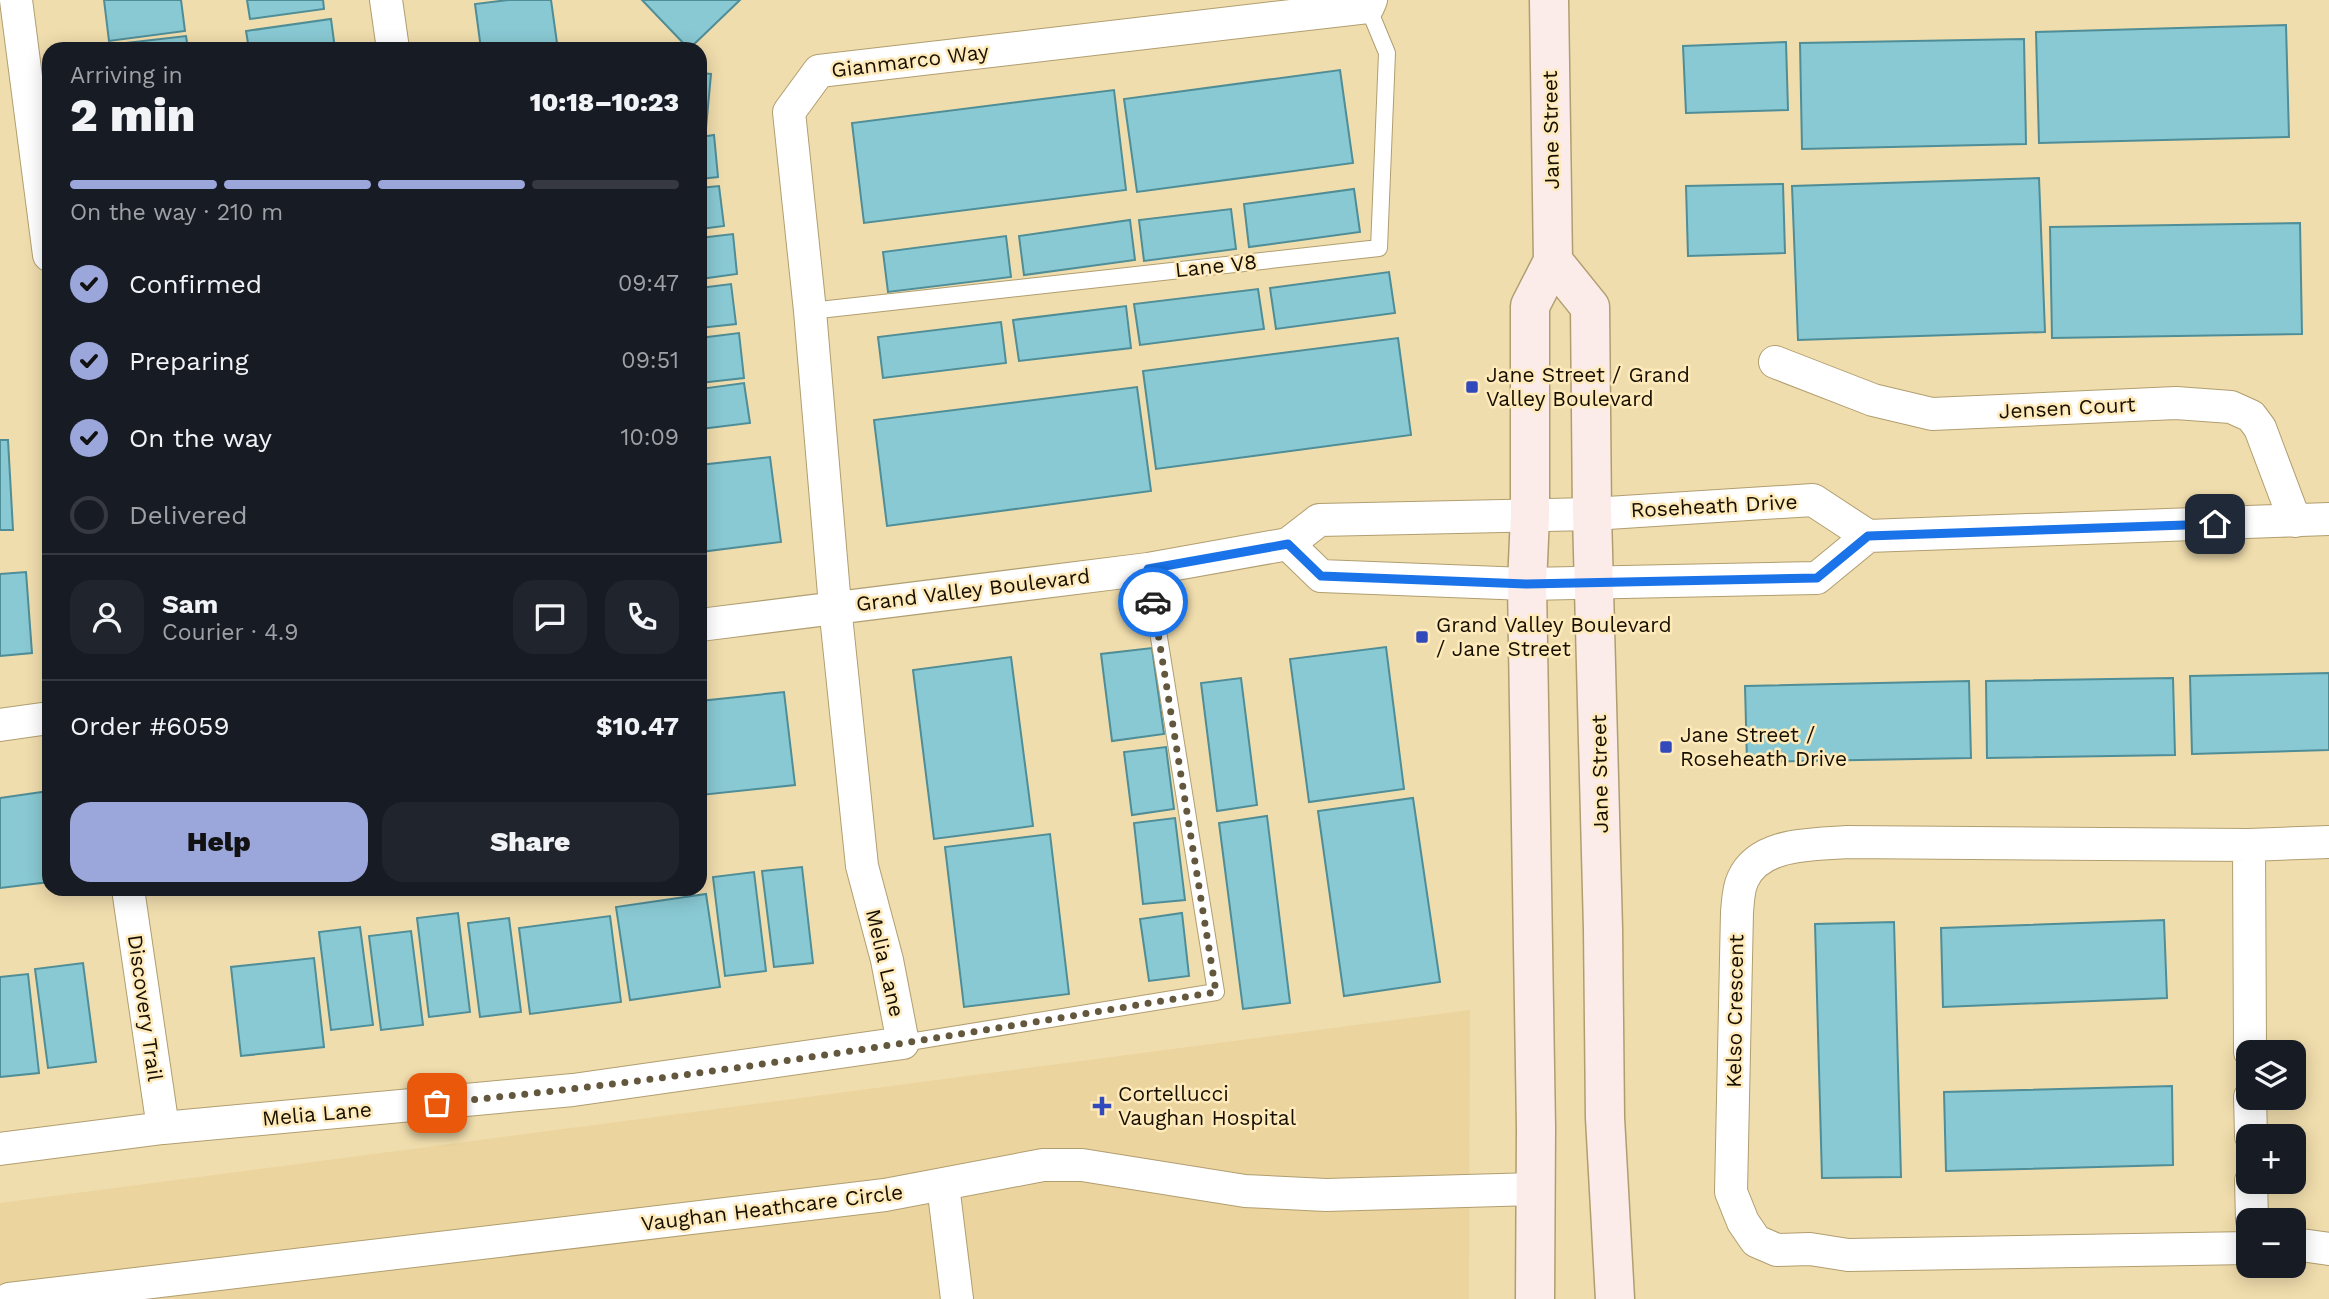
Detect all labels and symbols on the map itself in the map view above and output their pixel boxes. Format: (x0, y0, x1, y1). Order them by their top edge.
street label: Gianmarco Way (830, 38, 990, 83)
street label: Jane Street (1537, 70, 1564, 190)
street label: Lane V8 (1174, 249, 1258, 282)
place label: Jane Street / Grand Valley Boulevard (1486, 362, 1690, 411)
marker: Jane Street / Grand Valley Boulevard (1464, 379, 1480, 395)
street label: Jensen Court (1998, 391, 2136, 424)
street label: Roseheath Drive (1630, 489, 1798, 522)
pin (2185, 494, 2245, 554)
street label: Grand Valley Boulevard (854, 563, 1091, 616)
courier (1118, 567, 1188, 637)
place label: Grand Valley Boulevard / Jane Street (1436, 612, 1672, 661)
marker: Grand Valley Boulevard / Jane Street (1414, 629, 1430, 645)
street label: Jane Street (1586, 714, 1613, 834)
place label: Jane Street / Roseheath Drive (1680, 722, 1847, 771)
marker: Jane Street / Roseheath Drive (1658, 739, 1674, 755)
street label: Melia Lane (861, 906, 910, 1019)
street label: Discovery Trail (123, 933, 168, 1083)
street label: Kelso Crescent (1721, 934, 1748, 1088)
pin (407, 1073, 467, 1133)
place label: Cortellucci Vaughan Hospital (1118, 1081, 1297, 1130)
street label: Melia Lane (261, 1096, 373, 1131)
marker: Cortellucci Vaughan Hospital (1092, 1096, 1112, 1116)
street label: Vaughan Heathcare Circle (640, 1179, 904, 1236)

